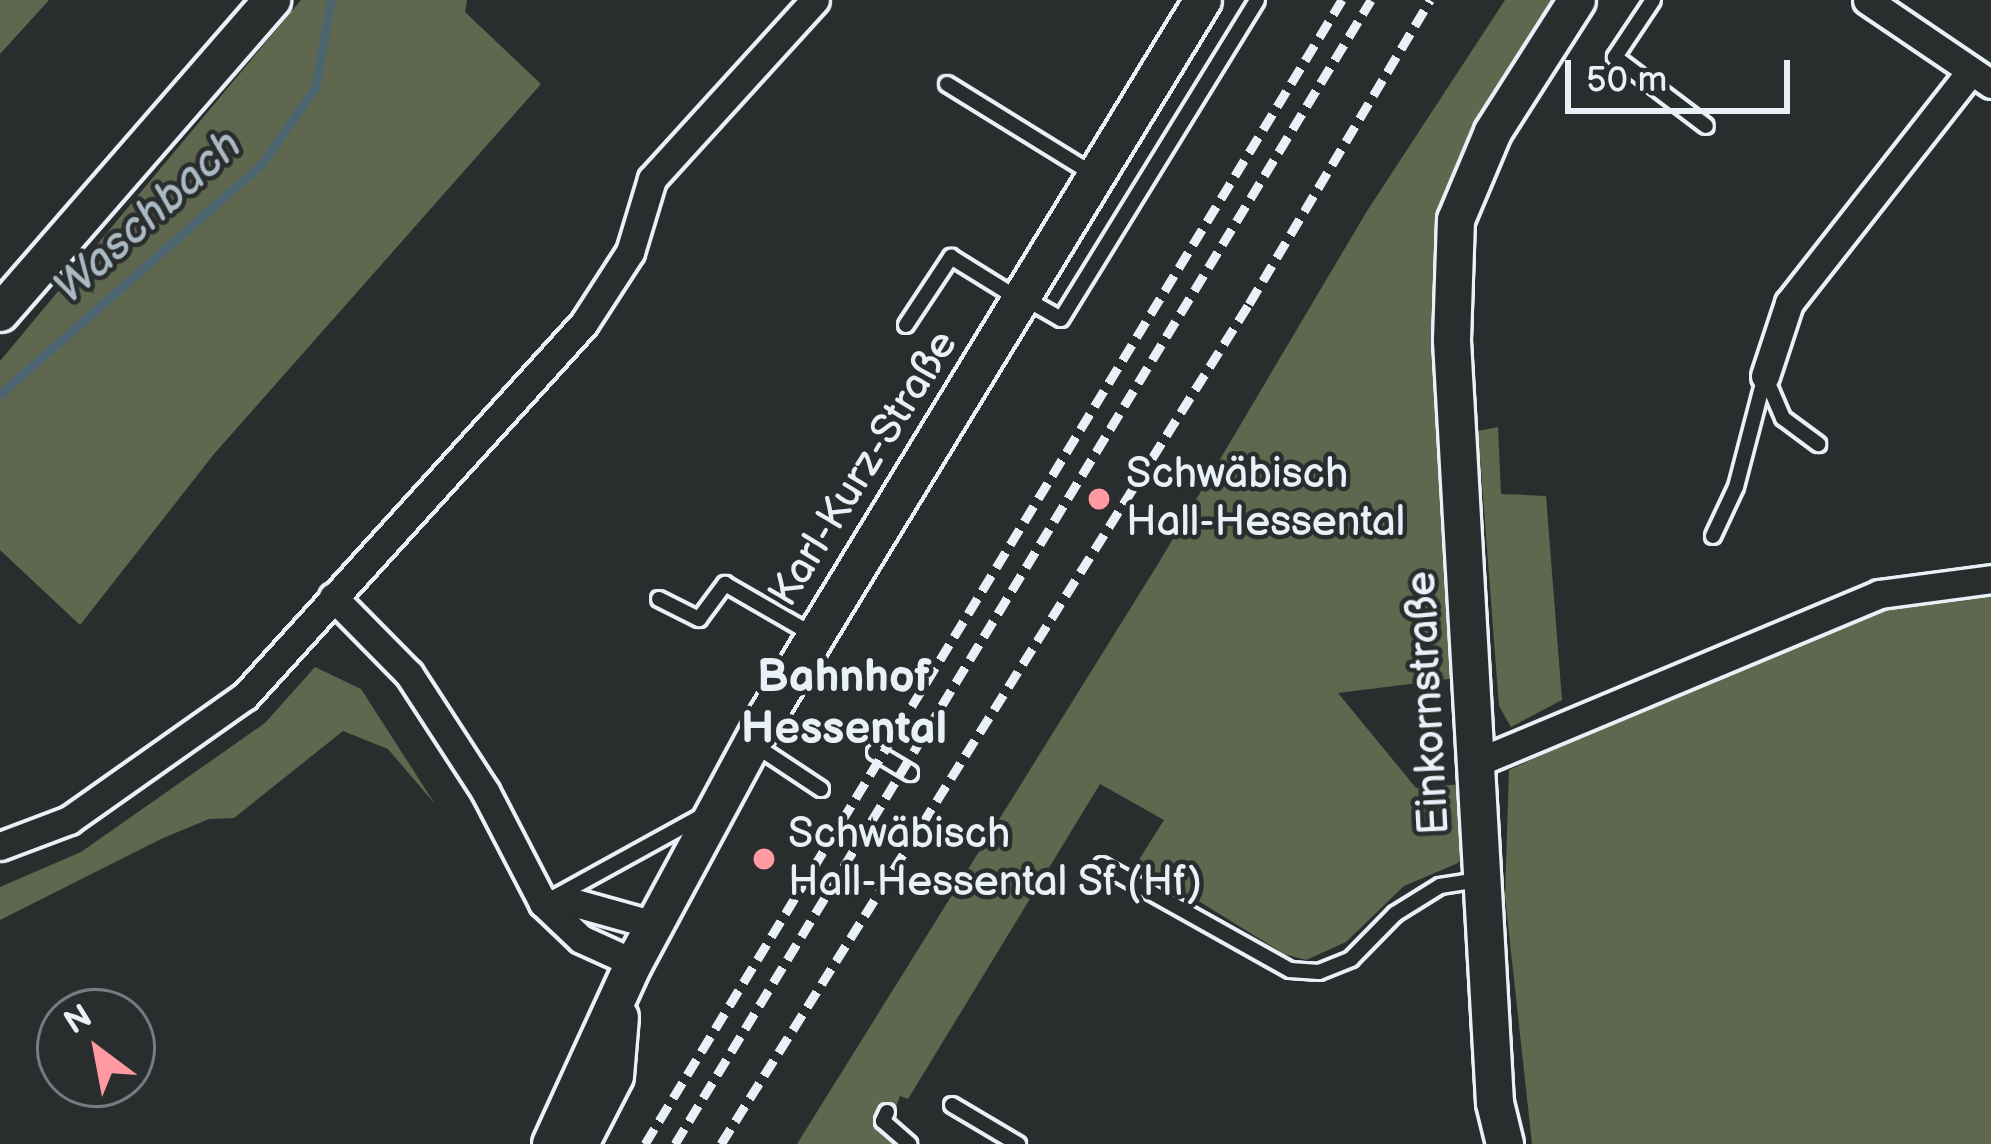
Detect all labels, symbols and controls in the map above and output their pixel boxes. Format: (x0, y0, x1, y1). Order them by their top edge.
scale bar (1571, 36, 1796, 110)
text: 50 m (1586, 59, 1667, 102)
water label: Waschbach (43, 119, 253, 315)
street label: Karl-Kurz-Straße (759, 322, 969, 616)
place label: Schwäbisch Hall-Hessental (1126, 450, 1405, 548)
marker: Schwäbisch Hall-Hessental (1083, 483, 1115, 515)
street label: Einkornstraße (1397, 570, 1461, 836)
district label: Bahnhof Hessental (741, 651, 947, 757)
place label: Schwäbisch Hall-Hessental Sf (Hf) (788, 810, 1203, 908)
marker: Schwäbisch Hall-Hessental Sf (Hf) (751, 846, 777, 872)
north arrow (36, 988, 156, 1108)
text: N (57, 996, 100, 1044)

